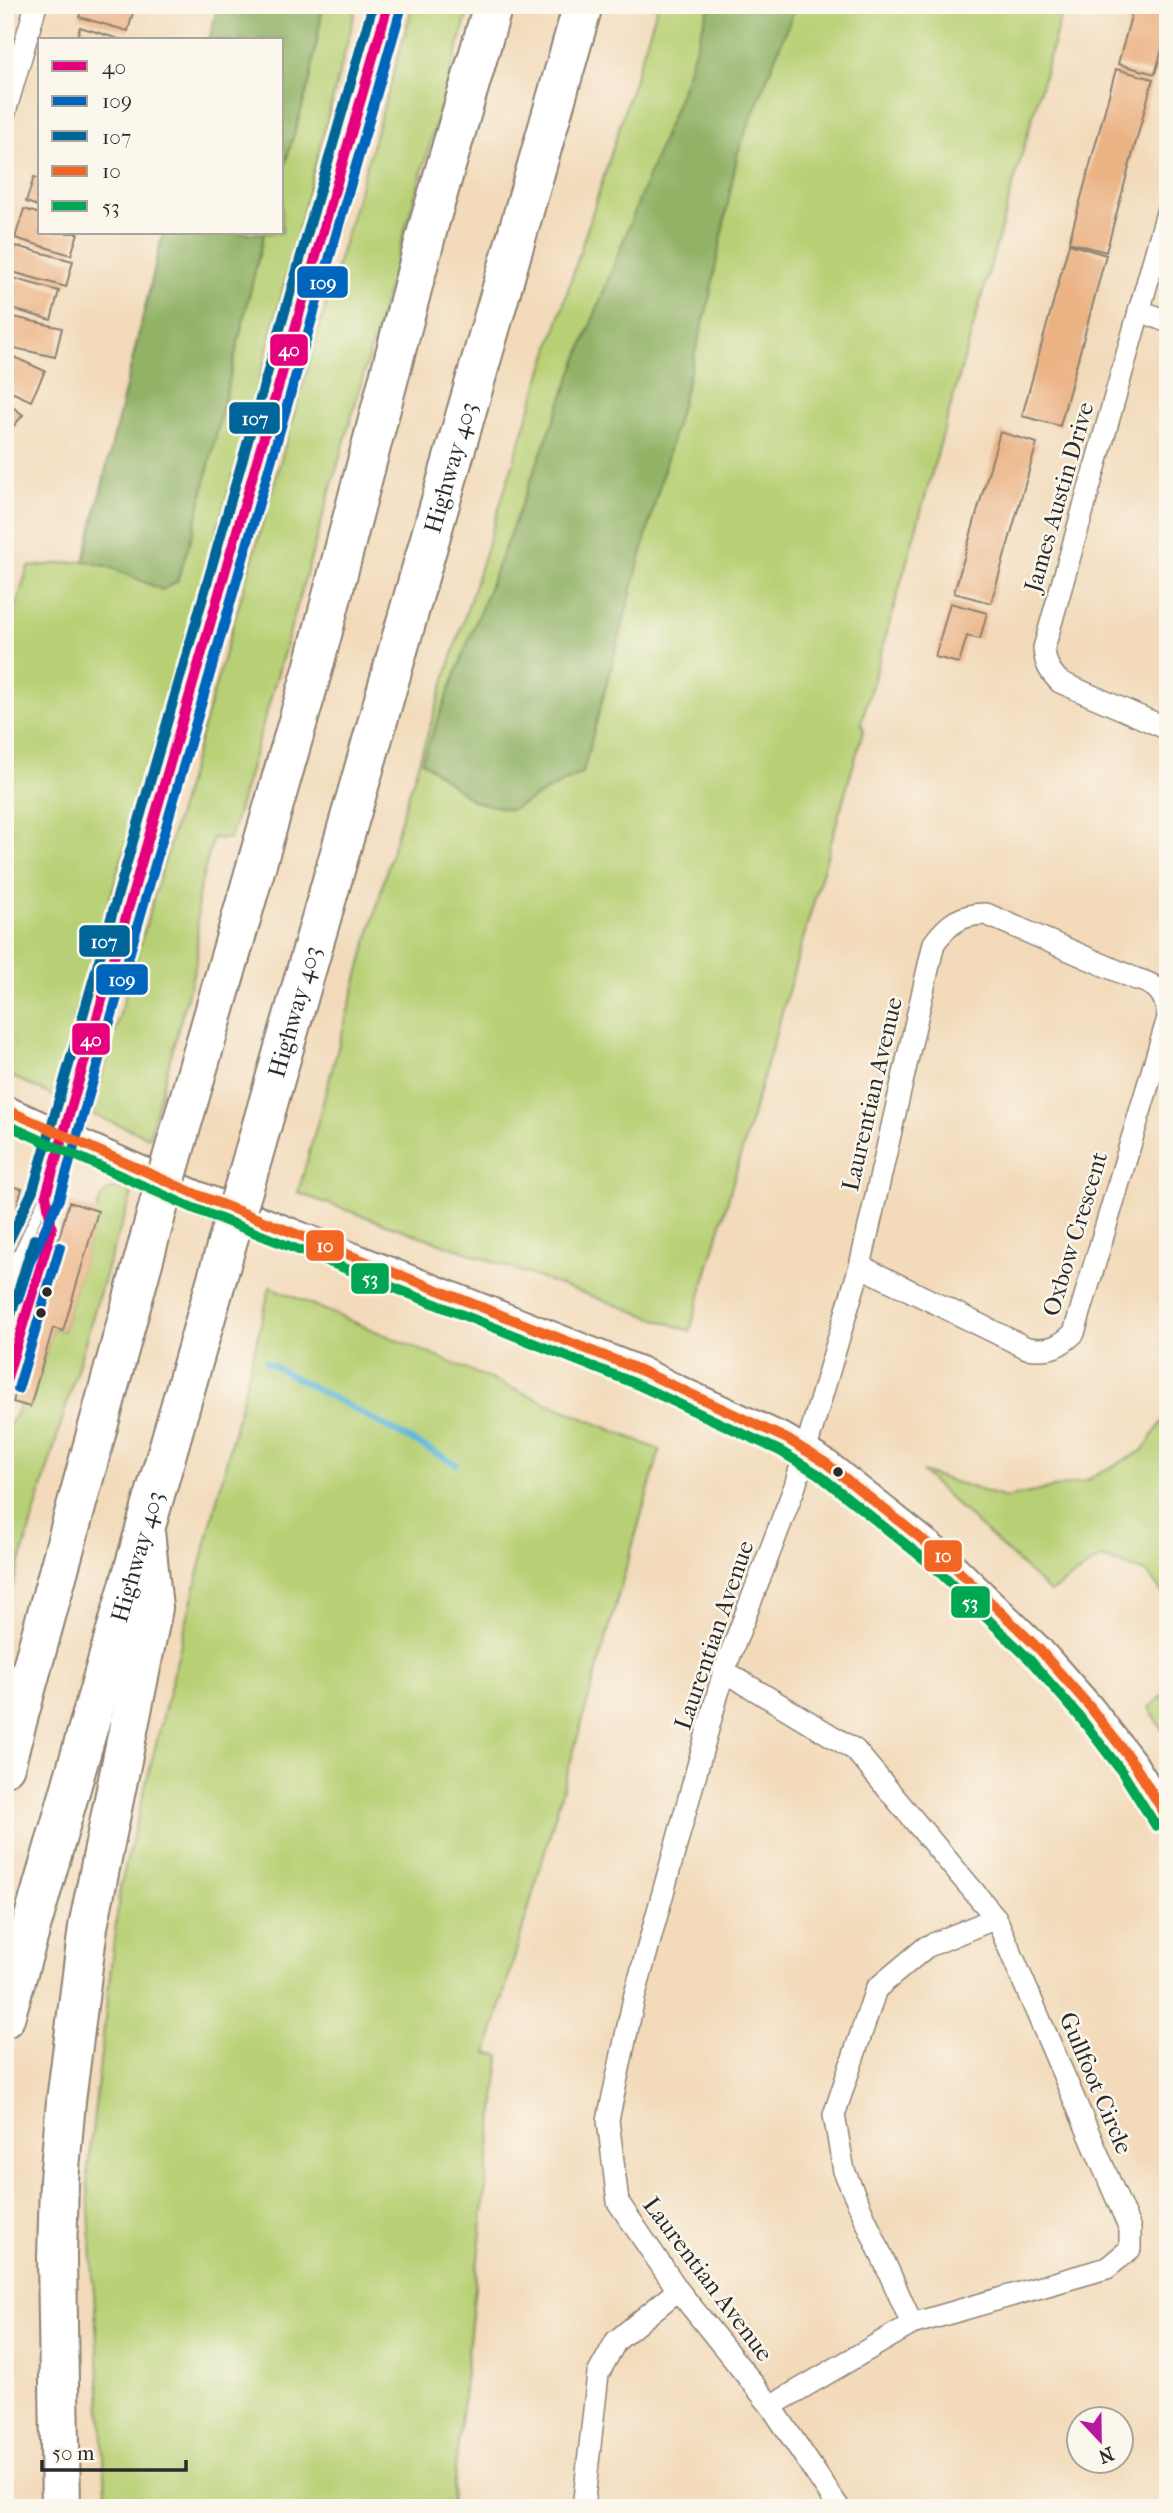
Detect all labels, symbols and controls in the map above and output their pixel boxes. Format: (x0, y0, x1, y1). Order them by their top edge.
legend (38, 38, 284, 234)
text: 40 (102, 55, 126, 79)
text: 109 (102, 89, 132, 113)
text: 107 (102, 125, 131, 149)
text: 10 (102, 159, 121, 183)
text: 53 (102, 195, 120, 219)
line badge: 109 (296, 265, 349, 299)
text: 109 (309, 272, 337, 294)
line badge: 40 (269, 333, 309, 367)
text: 40 (277, 339, 300, 361)
street label: Highway 403 (418, 399, 482, 536)
street label: James Austin Drive (1018, 399, 1100, 597)
line badge: 107 (228, 401, 281, 435)
text: 107 (242, 408, 268, 430)
line badge: 107 (78, 924, 131, 958)
text: 107 (91, 931, 117, 953)
street label: Highway 403 (262, 943, 327, 1081)
line badge: 109 (95, 963, 149, 996)
text: 109 (108, 969, 136, 991)
street label: Laurentian Avenue (836, 994, 908, 1194)
line badge: 40 (71, 1022, 111, 1056)
text: 40 (79, 1029, 102, 1051)
street label: Oxbow Crescent (1037, 1148, 1113, 1320)
line badge: 10 (305, 1229, 345, 1262)
text: 10 (316, 1235, 334, 1257)
line badge: 53 (350, 1262, 390, 1295)
text: 53 (362, 1268, 378, 1290)
unlabelled marker (40, 1285, 54, 1299)
unlabelled marker (34, 1306, 48, 1320)
unlabelled marker (831, 1465, 845, 1479)
street label: Highway 403 (105, 1488, 169, 1625)
street label: Laurentian Avenue (669, 1537, 760, 1733)
line badge: 10 (923, 1539, 963, 1573)
text: 10 (934, 1545, 952, 1567)
line badge: 53 (950, 1585, 991, 1619)
text: 53 (962, 1592, 978, 1614)
street label: Gullfoot Circle (1054, 2008, 1139, 2158)
street label: Laurentian Avenue (637, 2191, 779, 2367)
north arrow (1064, 2404, 1134, 2474)
scale bar (42, 2429, 186, 2473)
text: 50 m (52, 2441, 95, 2465)
text: N (1095, 2442, 1117, 2468)

